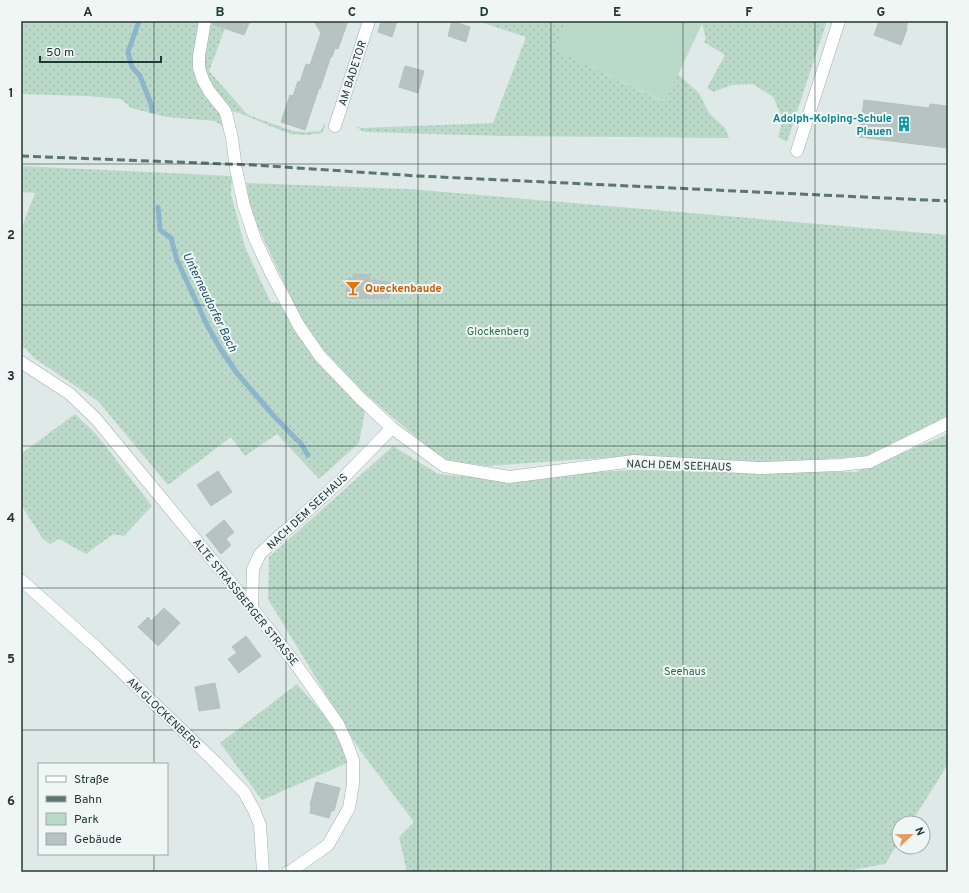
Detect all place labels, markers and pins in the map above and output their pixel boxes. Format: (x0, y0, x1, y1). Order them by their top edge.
place label: Adolph-Kolping-Schule Plauen (773, 112, 892, 139)
building icon: Adolph-Kolping-Schule Plauen (895, 115, 913, 133)
bar icon: Queckenbaude (344, 279, 362, 297)
place label: Queckenbaude (365, 282, 442, 296)

